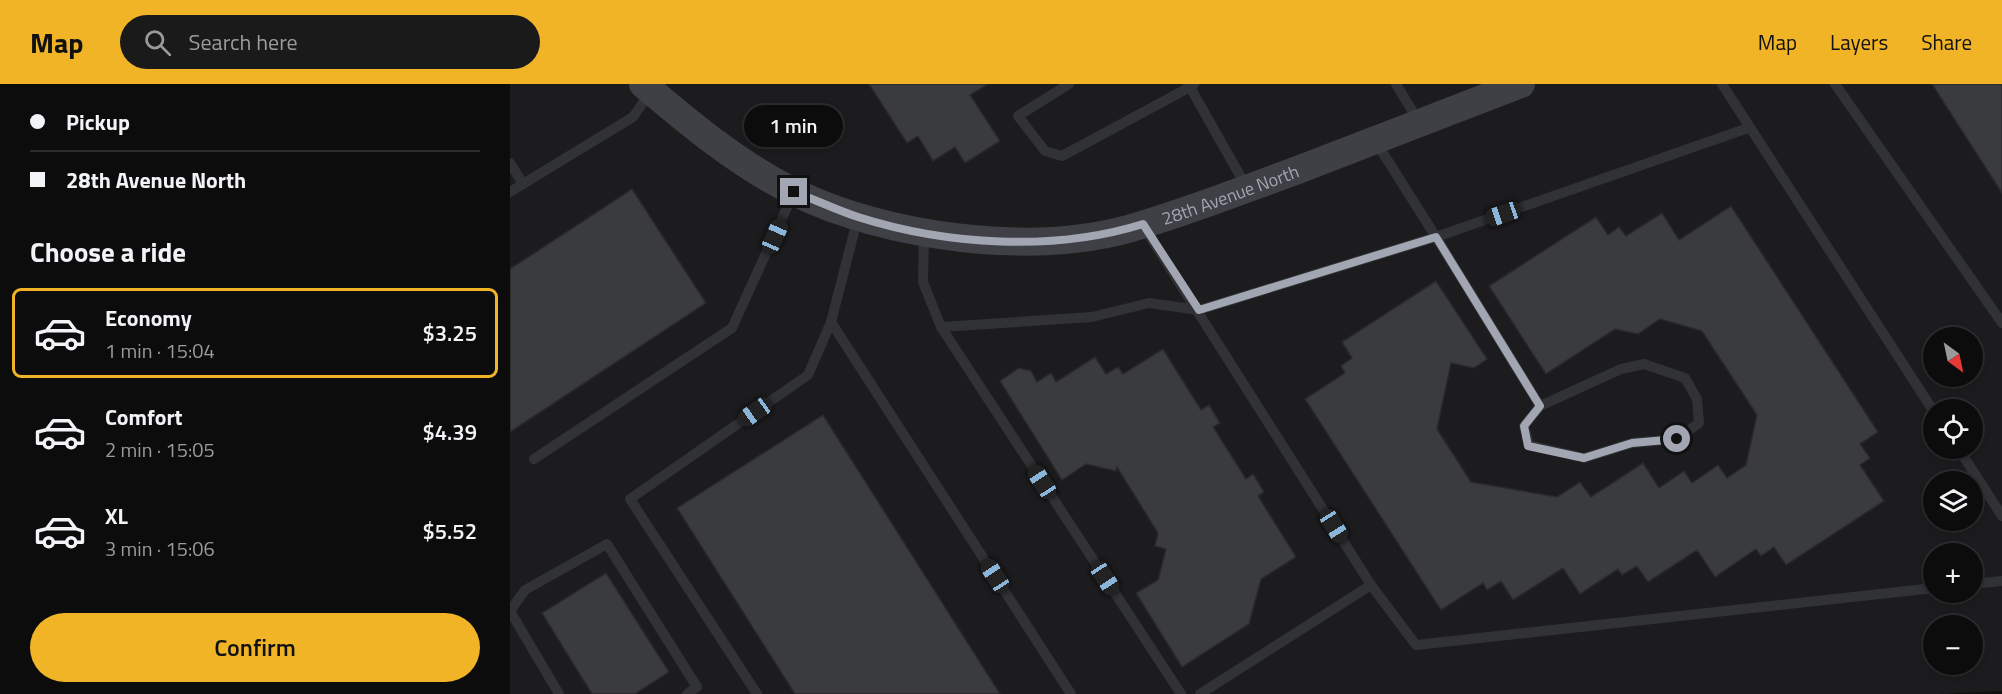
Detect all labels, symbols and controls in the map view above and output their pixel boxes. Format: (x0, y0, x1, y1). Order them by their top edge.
search box (120, 15, 540, 69)
text: Map (30, 21, 84, 64)
text: Search here (189, 25, 298, 59)
icon: search (141, 26, 174, 59)
text: Map (1758, 26, 1797, 58)
text: Layers (1830, 26, 1888, 58)
text: Share (1921, 26, 1972, 58)
text: Pickup (66, 105, 130, 139)
callout: 1 min (744, 105, 844, 147)
text: 1 min (769, 110, 818, 141)
street label: 28th Avenue North (1158, 157, 1302, 232)
text: 28th Avenue North (66, 163, 246, 197)
route end (780, 178, 807, 205)
car (1483, 200, 1523, 228)
car (759, 216, 791, 256)
text: Choose a ride (30, 231, 186, 272)
text: Economy (105, 301, 192, 335)
icon: car (33, 306, 87, 360)
text: $3.25 (422, 316, 477, 350)
north arrow (1923, 327, 1983, 387)
map controls (1923, 327, 1983, 675)
text: 1 min · 15:04 (105, 335, 215, 366)
car (735, 394, 775, 430)
button: locate (1923, 399, 1983, 459)
text: Comfort (105, 400, 183, 434)
icon: car (33, 405, 87, 459)
text: $4.39 (422, 415, 477, 449)
route start (1663, 425, 1690, 452)
text: 2 min · 15:05 (105, 434, 215, 465)
car (1025, 462, 1059, 502)
button: layers (1923, 471, 1983, 531)
text: XL (105, 499, 128, 533)
icon: car (33, 504, 87, 558)
car (1317, 506, 1351, 546)
text: $5.52 (422, 514, 477, 548)
text: 3 min · 15:06 (105, 533, 215, 564)
button: + (1923, 543, 1983, 603)
car (978, 556, 1012, 596)
car (1088, 558, 1122, 598)
button: Confirm (30, 613, 480, 682)
button: − (1923, 615, 1983, 675)

